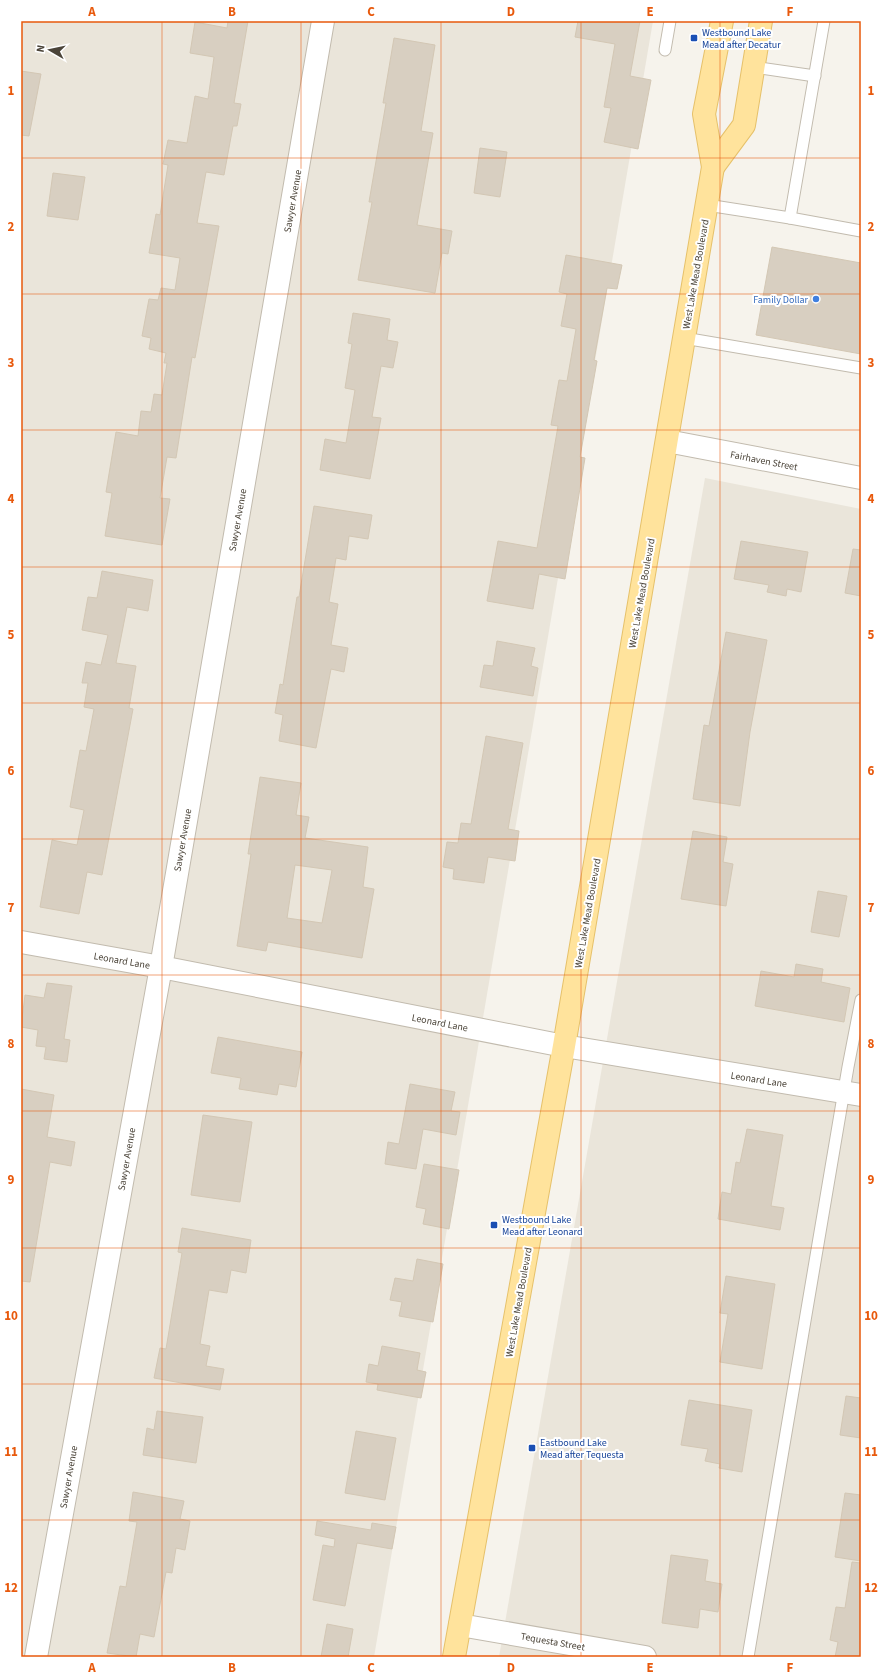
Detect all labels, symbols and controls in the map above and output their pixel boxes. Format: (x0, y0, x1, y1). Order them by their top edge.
text: A (87, 3, 96, 21)
text: B (228, 3, 236, 21)
text: C (367, 3, 375, 21)
text: D (507, 3, 515, 21)
text: E (646, 3, 654, 21)
text: F (787, 3, 794, 21)
place label: Westbound Lake Mead after Decatur (702, 26, 781, 52)
north arrow (30, 30, 70, 70)
marker: Westbound Lake Mead after Decatur (689, 33, 699, 43)
text: N (33, 44, 49, 53)
text: 1 (8, 82, 15, 100)
text: 1 (868, 82, 875, 100)
street label: Sawyer Avenue (281, 169, 305, 234)
text: 2 (8, 218, 15, 236)
street label: West Lake Mead Boulevard (679, 218, 713, 330)
text: 2 (868, 218, 875, 236)
place label: Family Dollar (753, 293, 809, 307)
marker: Family Dollar (811, 294, 821, 304)
text: 3 (8, 354, 15, 372)
text: 3 (868, 354, 875, 372)
street label: Fairhaven Street (729, 448, 799, 474)
street label: Sawyer Avenue (226, 488, 250, 553)
text: 4 (8, 490, 15, 508)
text: 4 (868, 490, 875, 508)
street label: West Lake Mead Boulevard (625, 537, 659, 649)
text: 5 (8, 626, 15, 644)
text: 5 (868, 626, 875, 644)
text: 6 (8, 762, 15, 780)
text: 6 (868, 762, 875, 780)
street label: Sawyer Avenue (171, 808, 195, 873)
street label: West Lake Mead Boulevard (571, 857, 605, 969)
text: 7 (8, 899, 15, 917)
text: 7 (868, 899, 875, 917)
street label: Leonard Lane (93, 949, 151, 973)
street label: Leonard Lane (411, 1011, 469, 1035)
text: 8 (8, 1035, 15, 1053)
text: 8 (868, 1035, 875, 1053)
street label: Leonard Lane (730, 1069, 788, 1091)
street label: Sawyer Avenue (115, 1127, 139, 1192)
text: 9 (8, 1171, 15, 1189)
text: 9 (868, 1171, 875, 1189)
place label: Westbound Lake Mead after Leonard (502, 1213, 583, 1239)
marker: Westbound Lake Mead after Leonard (489, 1220, 499, 1230)
street label: West Lake Mead Boulevard (502, 1246, 536, 1358)
text: 10 (4, 1307, 18, 1325)
text: 10 (864, 1307, 878, 1325)
place label: Eastbound Lake Mead after Tequesta (540, 1436, 624, 1462)
text: 11 (4, 1443, 18, 1461)
marker: Eastbound Lake Mead after Tequesta (527, 1443, 537, 1453)
text: 11 (864, 1443, 878, 1461)
street label: Sawyer Avenue (57, 1445, 81, 1510)
text: 12 (4, 1579, 18, 1597)
text: 12 (864, 1579, 878, 1597)
street label: Tequesta Street (520, 1629, 587, 1655)
text: A (87, 1659, 96, 1677)
text: B (228, 1659, 236, 1677)
text: C (367, 1659, 375, 1677)
text: D (507, 1659, 515, 1677)
text: E (646, 1659, 654, 1677)
text: F (787, 1659, 794, 1677)

